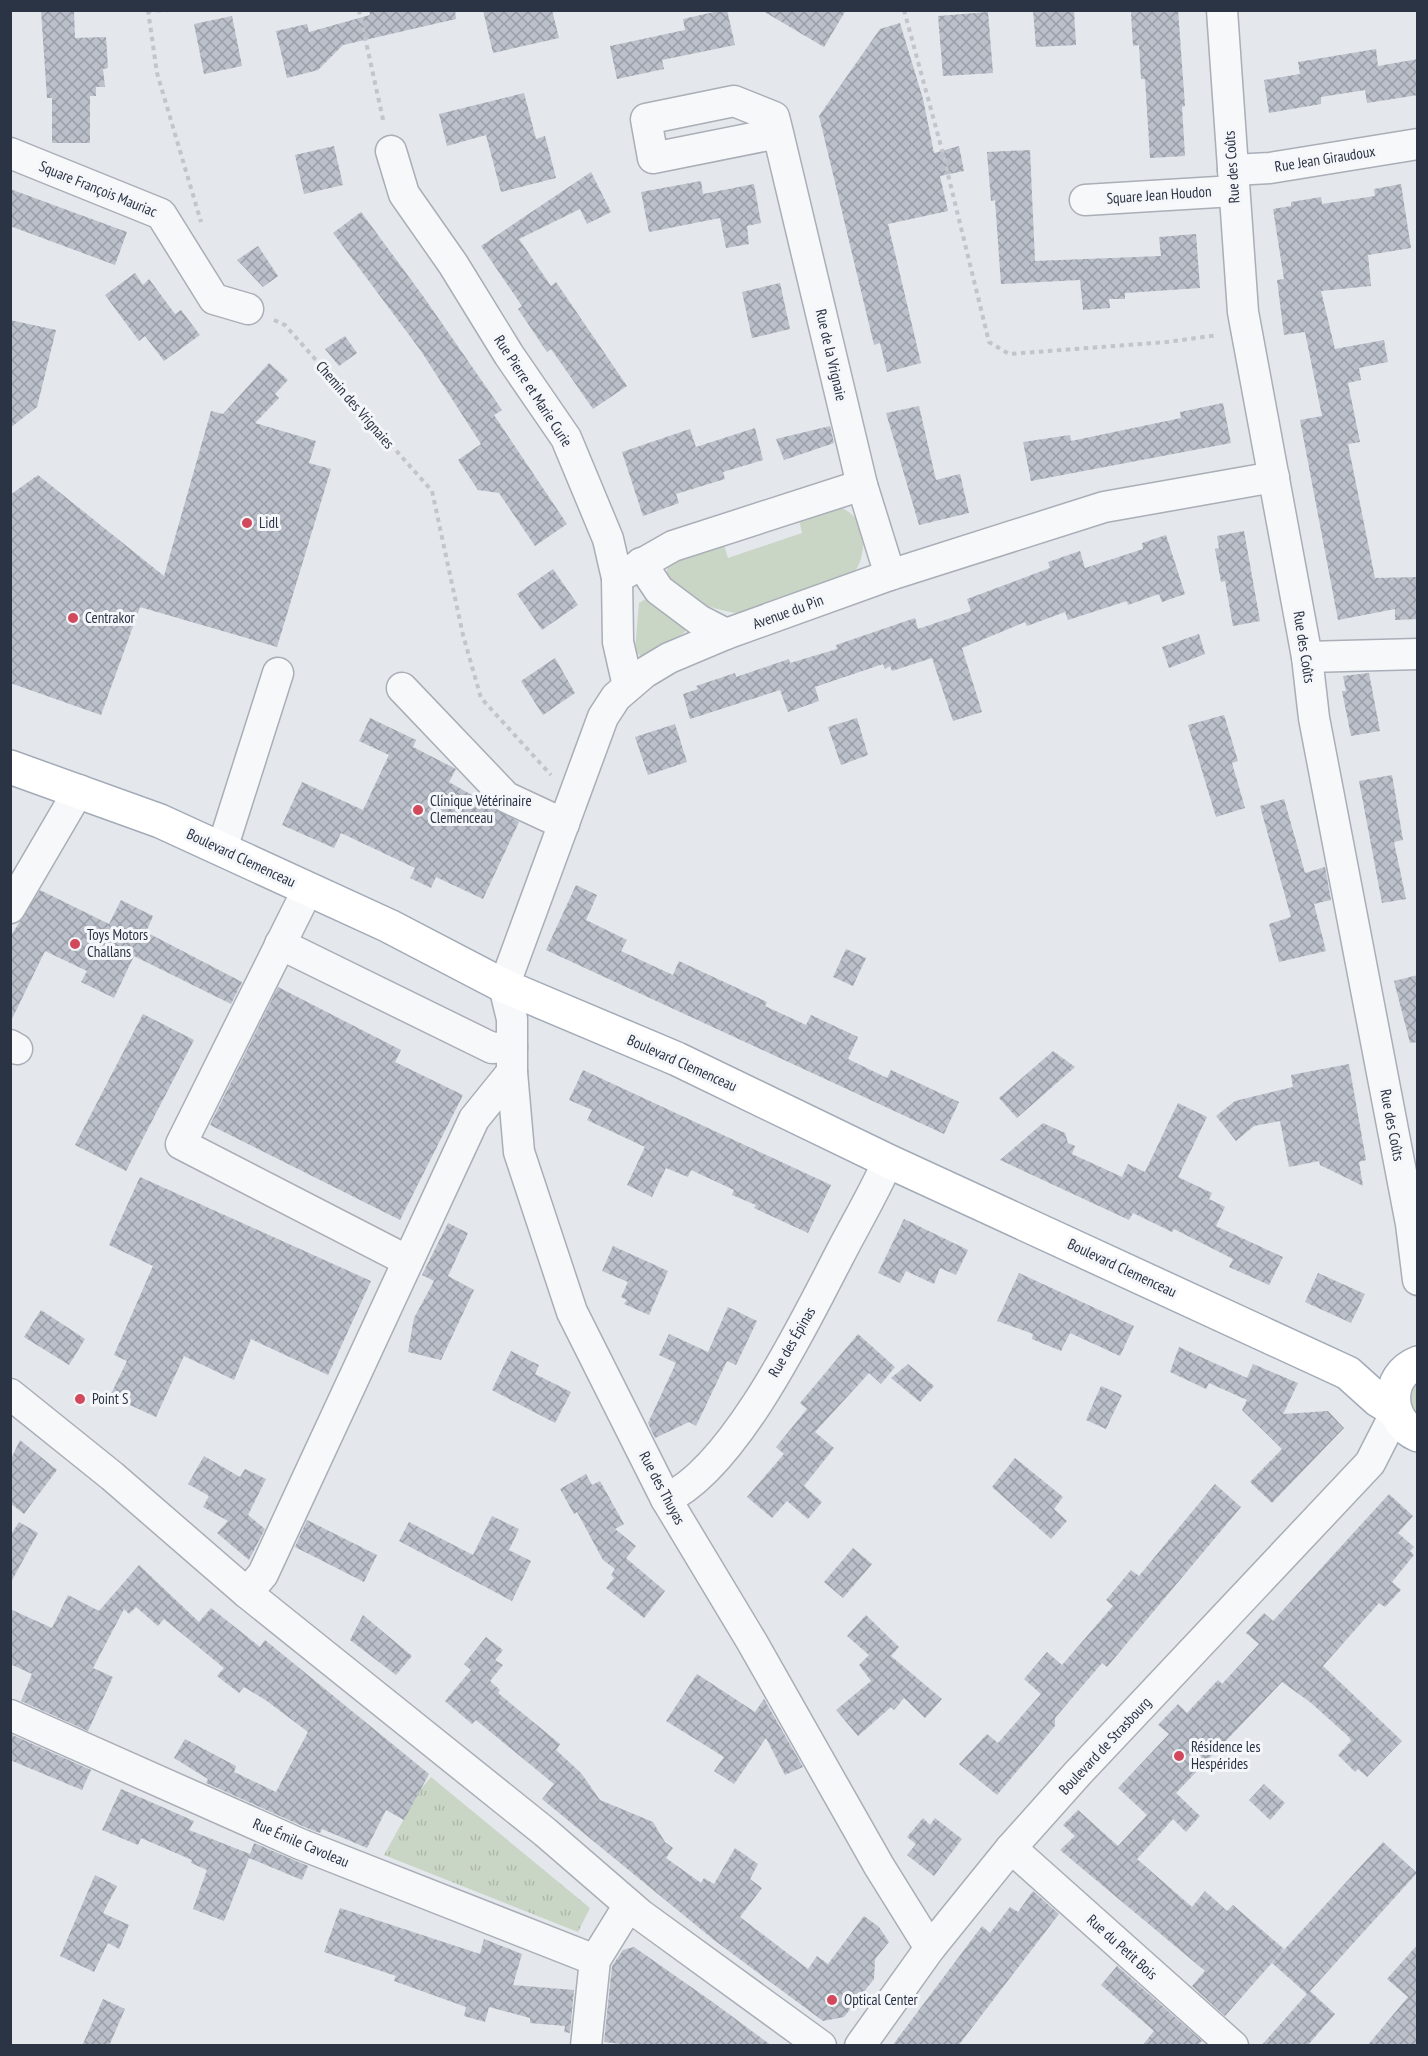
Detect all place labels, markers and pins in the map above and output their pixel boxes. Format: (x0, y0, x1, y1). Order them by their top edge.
place label: Lidl (259, 513, 279, 532)
marker: Lidl (240, 516, 254, 530)
place label: Centrakor (85, 608, 136, 627)
marker: Centrakor (66, 611, 80, 625)
place label: Clinique Vétérinaire Clemenceau (430, 791, 532, 827)
marker: Clinique Vétérinaire Clemenceau (411, 803, 425, 817)
place label: Toys Motors Challans (87, 925, 148, 961)
marker: Toys Motors Challans (68, 937, 82, 951)
place label: Point S (92, 1389, 128, 1408)
marker: Point S (73, 1392, 87, 1406)
place label: Résidence les Hespérides (1191, 1737, 1261, 1773)
marker: Résidence les Hespérides (1172, 1749, 1186, 1763)
place label: Optical Center (844, 1990, 919, 2009)
marker: Optical Center (825, 1993, 839, 2007)

